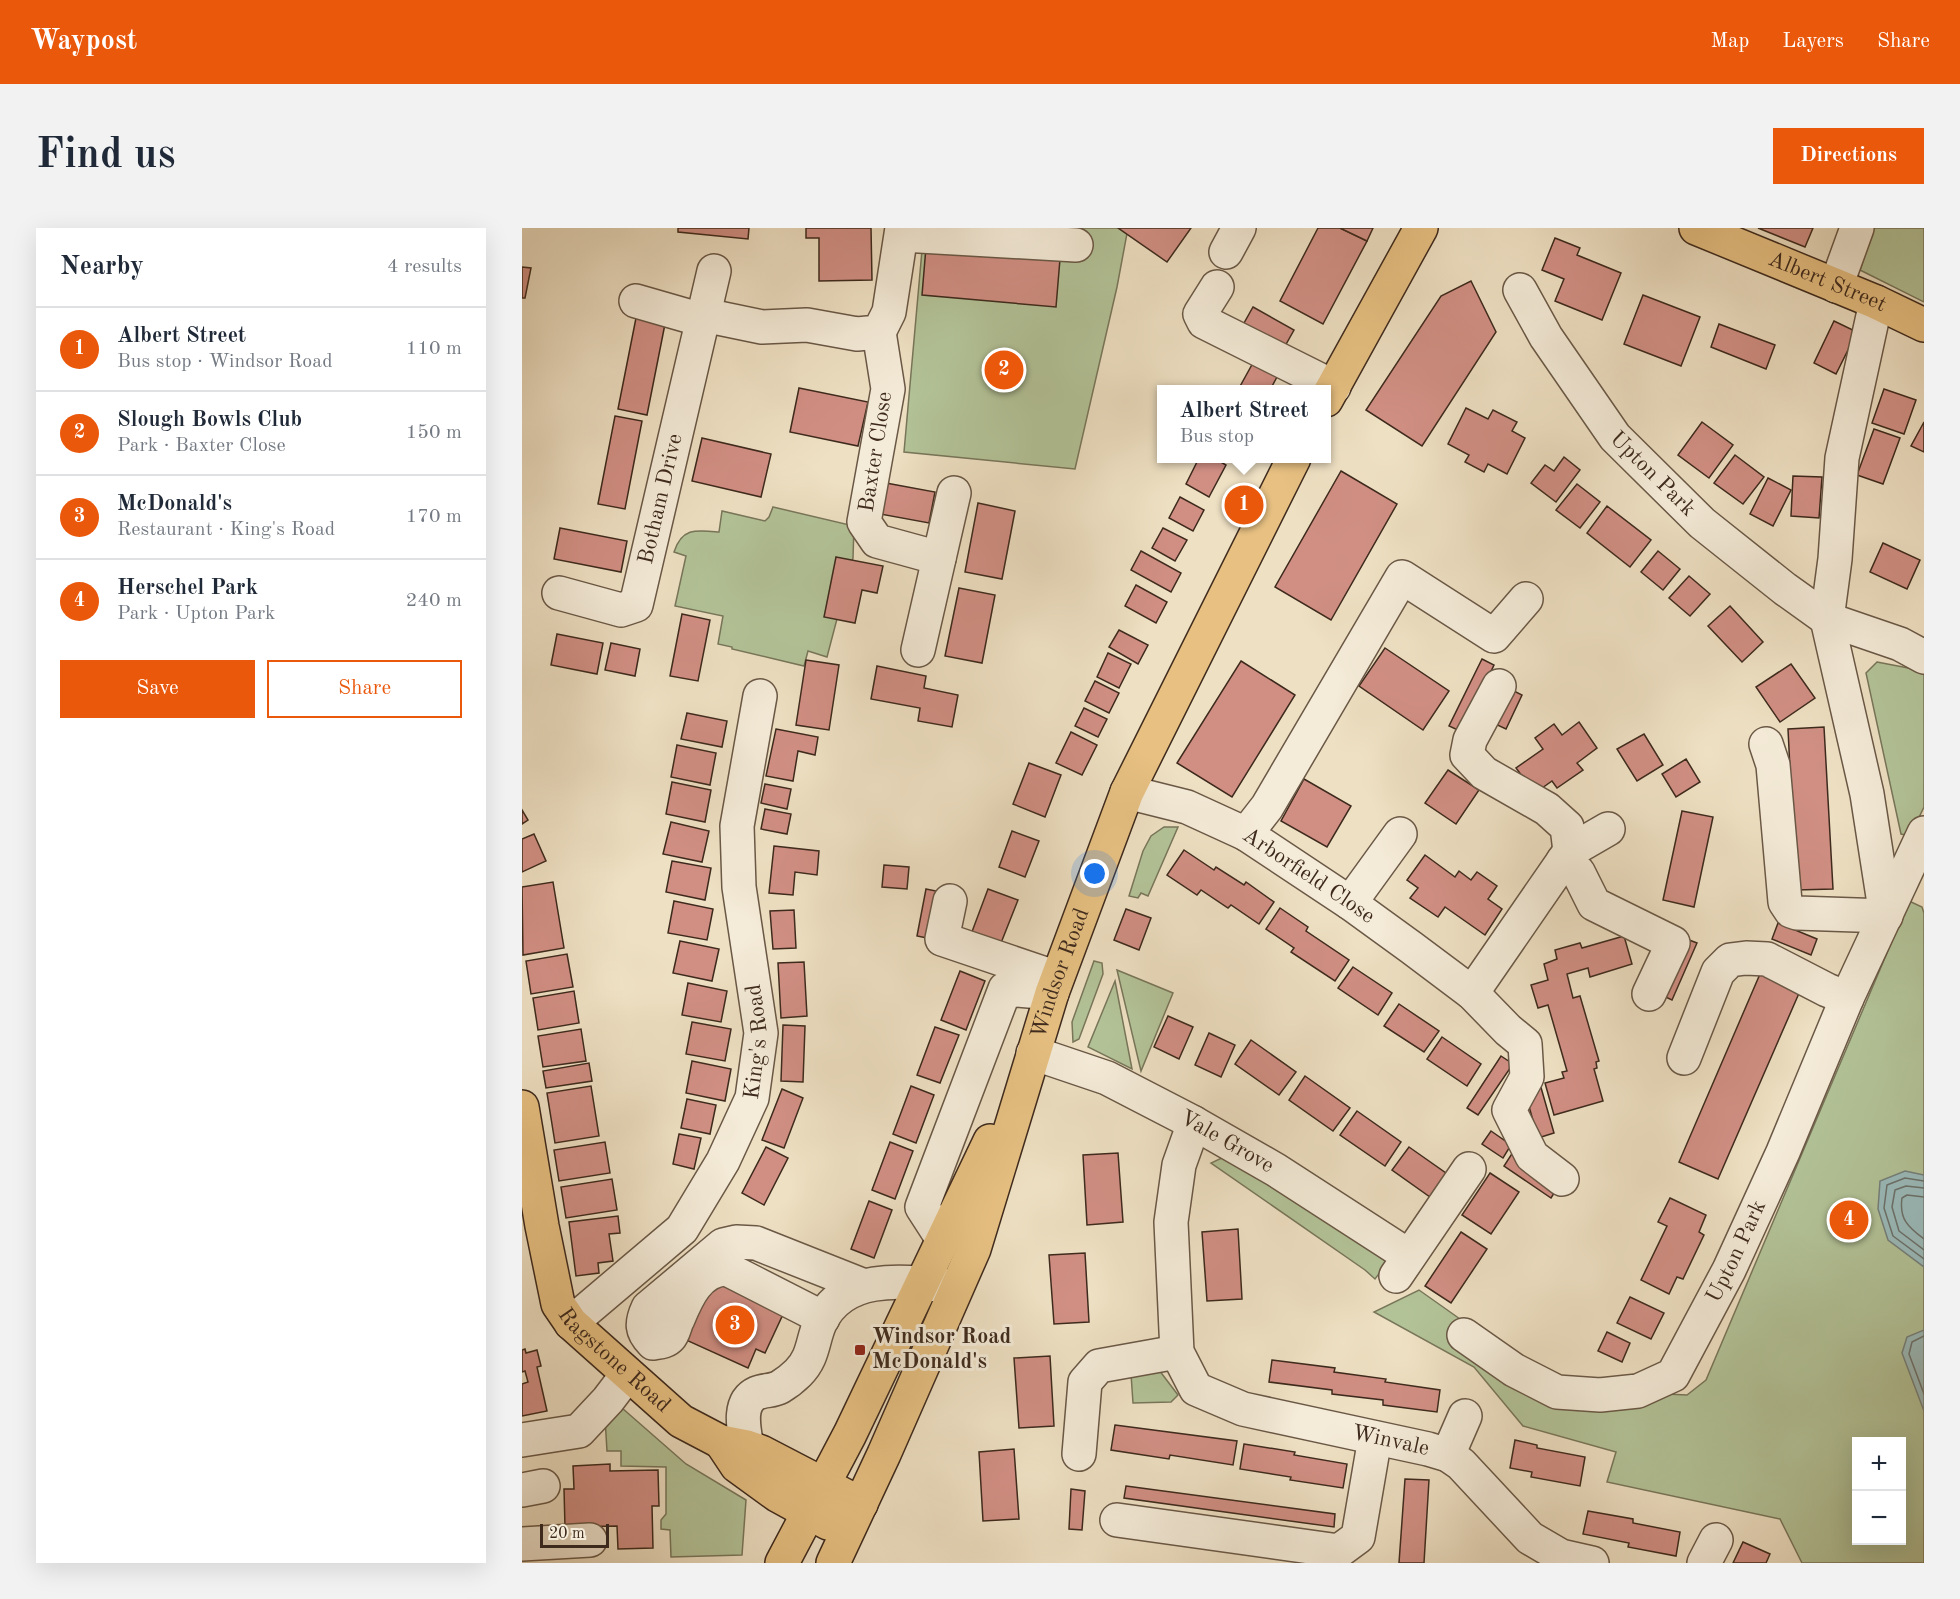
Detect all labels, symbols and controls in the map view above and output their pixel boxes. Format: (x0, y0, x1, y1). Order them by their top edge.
text: Waypost (30, 28, 137, 56)
text: Map (1710, 31, 1749, 52)
text: Layers (1782, 31, 1844, 52)
text: Share (1877, 31, 1930, 52)
button: Directions (1773, 128, 1924, 184)
text: Find us (36, 135, 175, 177)
street label: Albert Street (1765, 248, 1890, 316)
text: Nearby (60, 254, 144, 280)
text: 4 results (387, 257, 462, 277)
text: Albert Street (117, 325, 246, 347)
text: 1 (74, 339, 85, 359)
text: 110 m (406, 339, 462, 359)
pin: 2 (984, 348, 1024, 392)
text: Bus stop · Windsor Road (117, 352, 333, 372)
popup (1157, 385, 1331, 463)
street label: Baxter Close (856, 390, 896, 514)
text: Albert Street (1179, 400, 1309, 422)
text: Slough Bowls Club (117, 409, 302, 431)
text: 2 (74, 423, 85, 443)
text: 150 m (406, 423, 462, 443)
text: Bus stop (1179, 427, 1254, 447)
street label: Upton Park (1605, 427, 1700, 521)
street label: Botham Drive (635, 432, 687, 566)
text: Park · Baxter Close (117, 436, 286, 456)
pin: 1 (1224, 482, 1264, 528)
text: McDonald's (117, 493, 232, 515)
text: 3 (74, 507, 85, 527)
text: 170 m (406, 507, 462, 527)
text: Restaurant · King's Road (117, 520, 335, 540)
text: Herschel Park (117, 577, 258, 599)
text: 4 (74, 591, 85, 611)
text: 240 m (406, 591, 462, 611)
text: Park · Upton Park (117, 604, 275, 624)
button: Save (60, 660, 255, 718)
button: Share (267, 660, 462, 718)
street label: Arborfield Close (1239, 824, 1379, 928)
your location (1080, 859, 1109, 888)
street label: Windsor Road (1028, 905, 1094, 1041)
street label: King's Road (741, 983, 772, 1101)
street label: Vale Grove (1176, 1107, 1277, 1177)
street label: Upton Park (1703, 1197, 1770, 1306)
pin: 4 (1830, 1198, 1868, 1242)
pin: 3 (716, 1302, 754, 1348)
street label: Ragstone Road (553, 1304, 674, 1417)
place label: Windsor Road McDonald's (872, 1326, 1011, 1373)
marker: Windsor Road McDonald's (853, 1343, 867, 1357)
street label: Winvale (1350, 1422, 1431, 1460)
map controls (1852, 1437, 1906, 1545)
button: + (1852, 1437, 1906, 1491)
button: − (1852, 1491, 1906, 1545)
scale bar (540, 1521, 609, 1548)
text: 20 m (549, 1526, 585, 1542)

